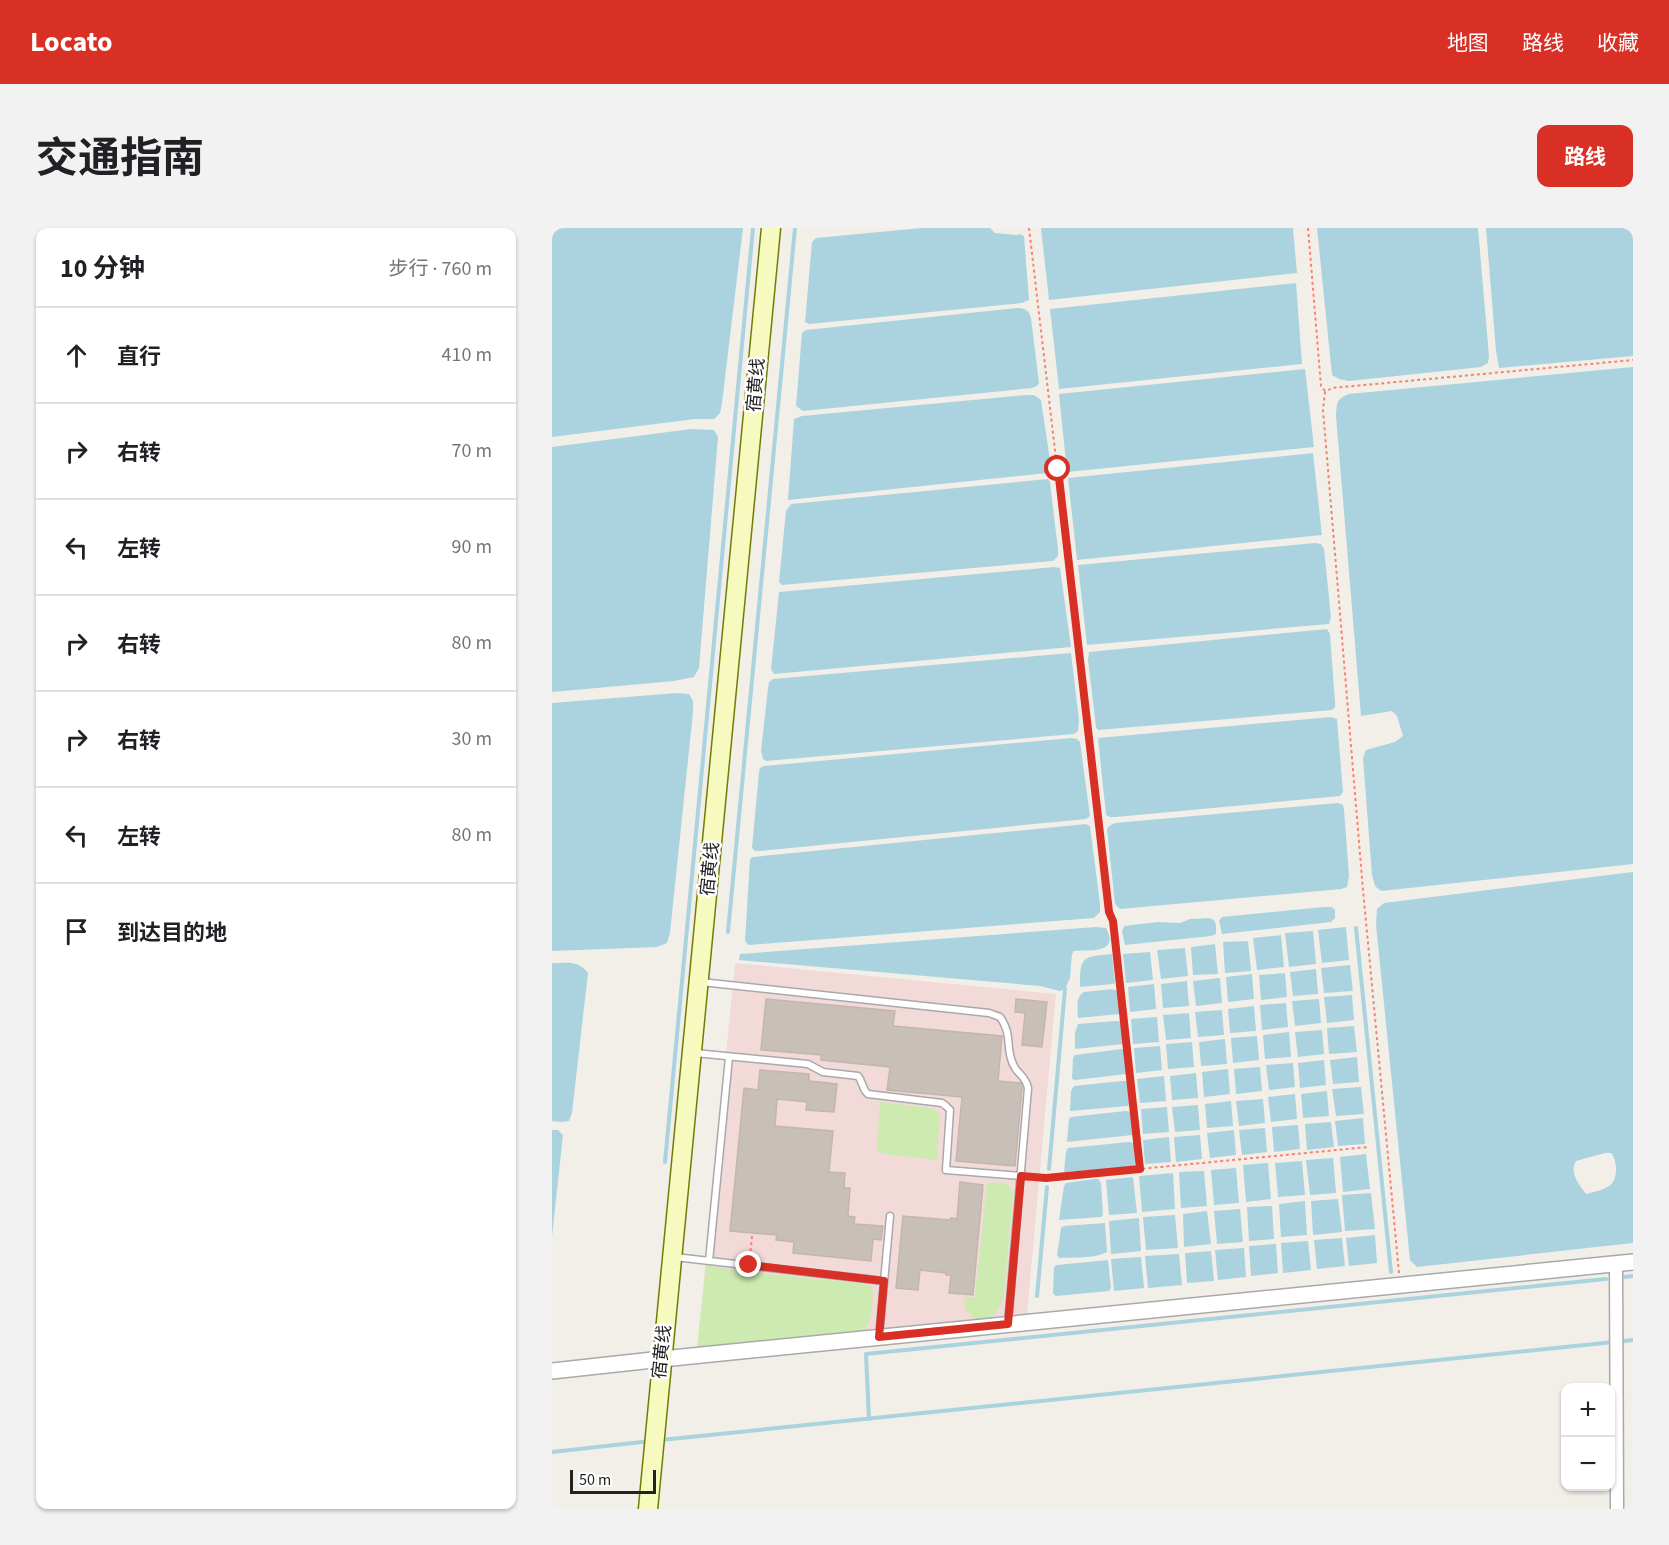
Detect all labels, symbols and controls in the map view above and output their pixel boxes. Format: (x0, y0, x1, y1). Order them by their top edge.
text: Locato (30, 22, 112, 62)
text: 地图 (1447, 28, 1489, 58)
text: 路线 (1522, 28, 1564, 58)
text: 收藏 (1597, 28, 1639, 58)
button: 路线 (1537, 125, 1633, 187)
text: 交通指南 (36, 129, 204, 189)
text: 10 分钟 (60, 250, 145, 287)
text: 步行 · 760 m (389, 255, 492, 283)
icon: ahead (60, 339, 93, 372)
text: 直行 (117, 341, 161, 373)
text: 410 m (442, 341, 492, 369)
street label: 宿黄线 (741, 357, 771, 413)
icon: right (60, 435, 93, 468)
text: 右转 (117, 437, 161, 469)
text: 70 m (452, 437, 492, 465)
route start (1044, 455, 1070, 481)
icon: left (60, 531, 93, 564)
text: 左转 (117, 533, 161, 565)
text: 90 m (452, 533, 492, 561)
icon: right (60, 627, 93, 660)
text: 右转 (117, 629, 161, 661)
text: 80 m (452, 629, 492, 657)
icon: right (60, 723, 93, 756)
text: 右转 (117, 725, 161, 757)
text: 30 m (452, 725, 492, 753)
icon: left (60, 819, 93, 852)
text: 左转 (117, 821, 161, 853)
text: 80 m (452, 821, 492, 849)
street label: 宿黄线 (695, 841, 725, 897)
icon: arrive (60, 915, 93, 948)
text: 到达目的地 (117, 917, 227, 949)
route end (735, 1251, 761, 1277)
street label: 宿黄线 (647, 1324, 677, 1380)
map controls (1561, 1383, 1615, 1491)
button: + (1561, 1383, 1615, 1437)
button: − (1561, 1437, 1615, 1491)
scale bar (570, 1467, 656, 1494)
text: 50 m (579, 1469, 611, 1491)

